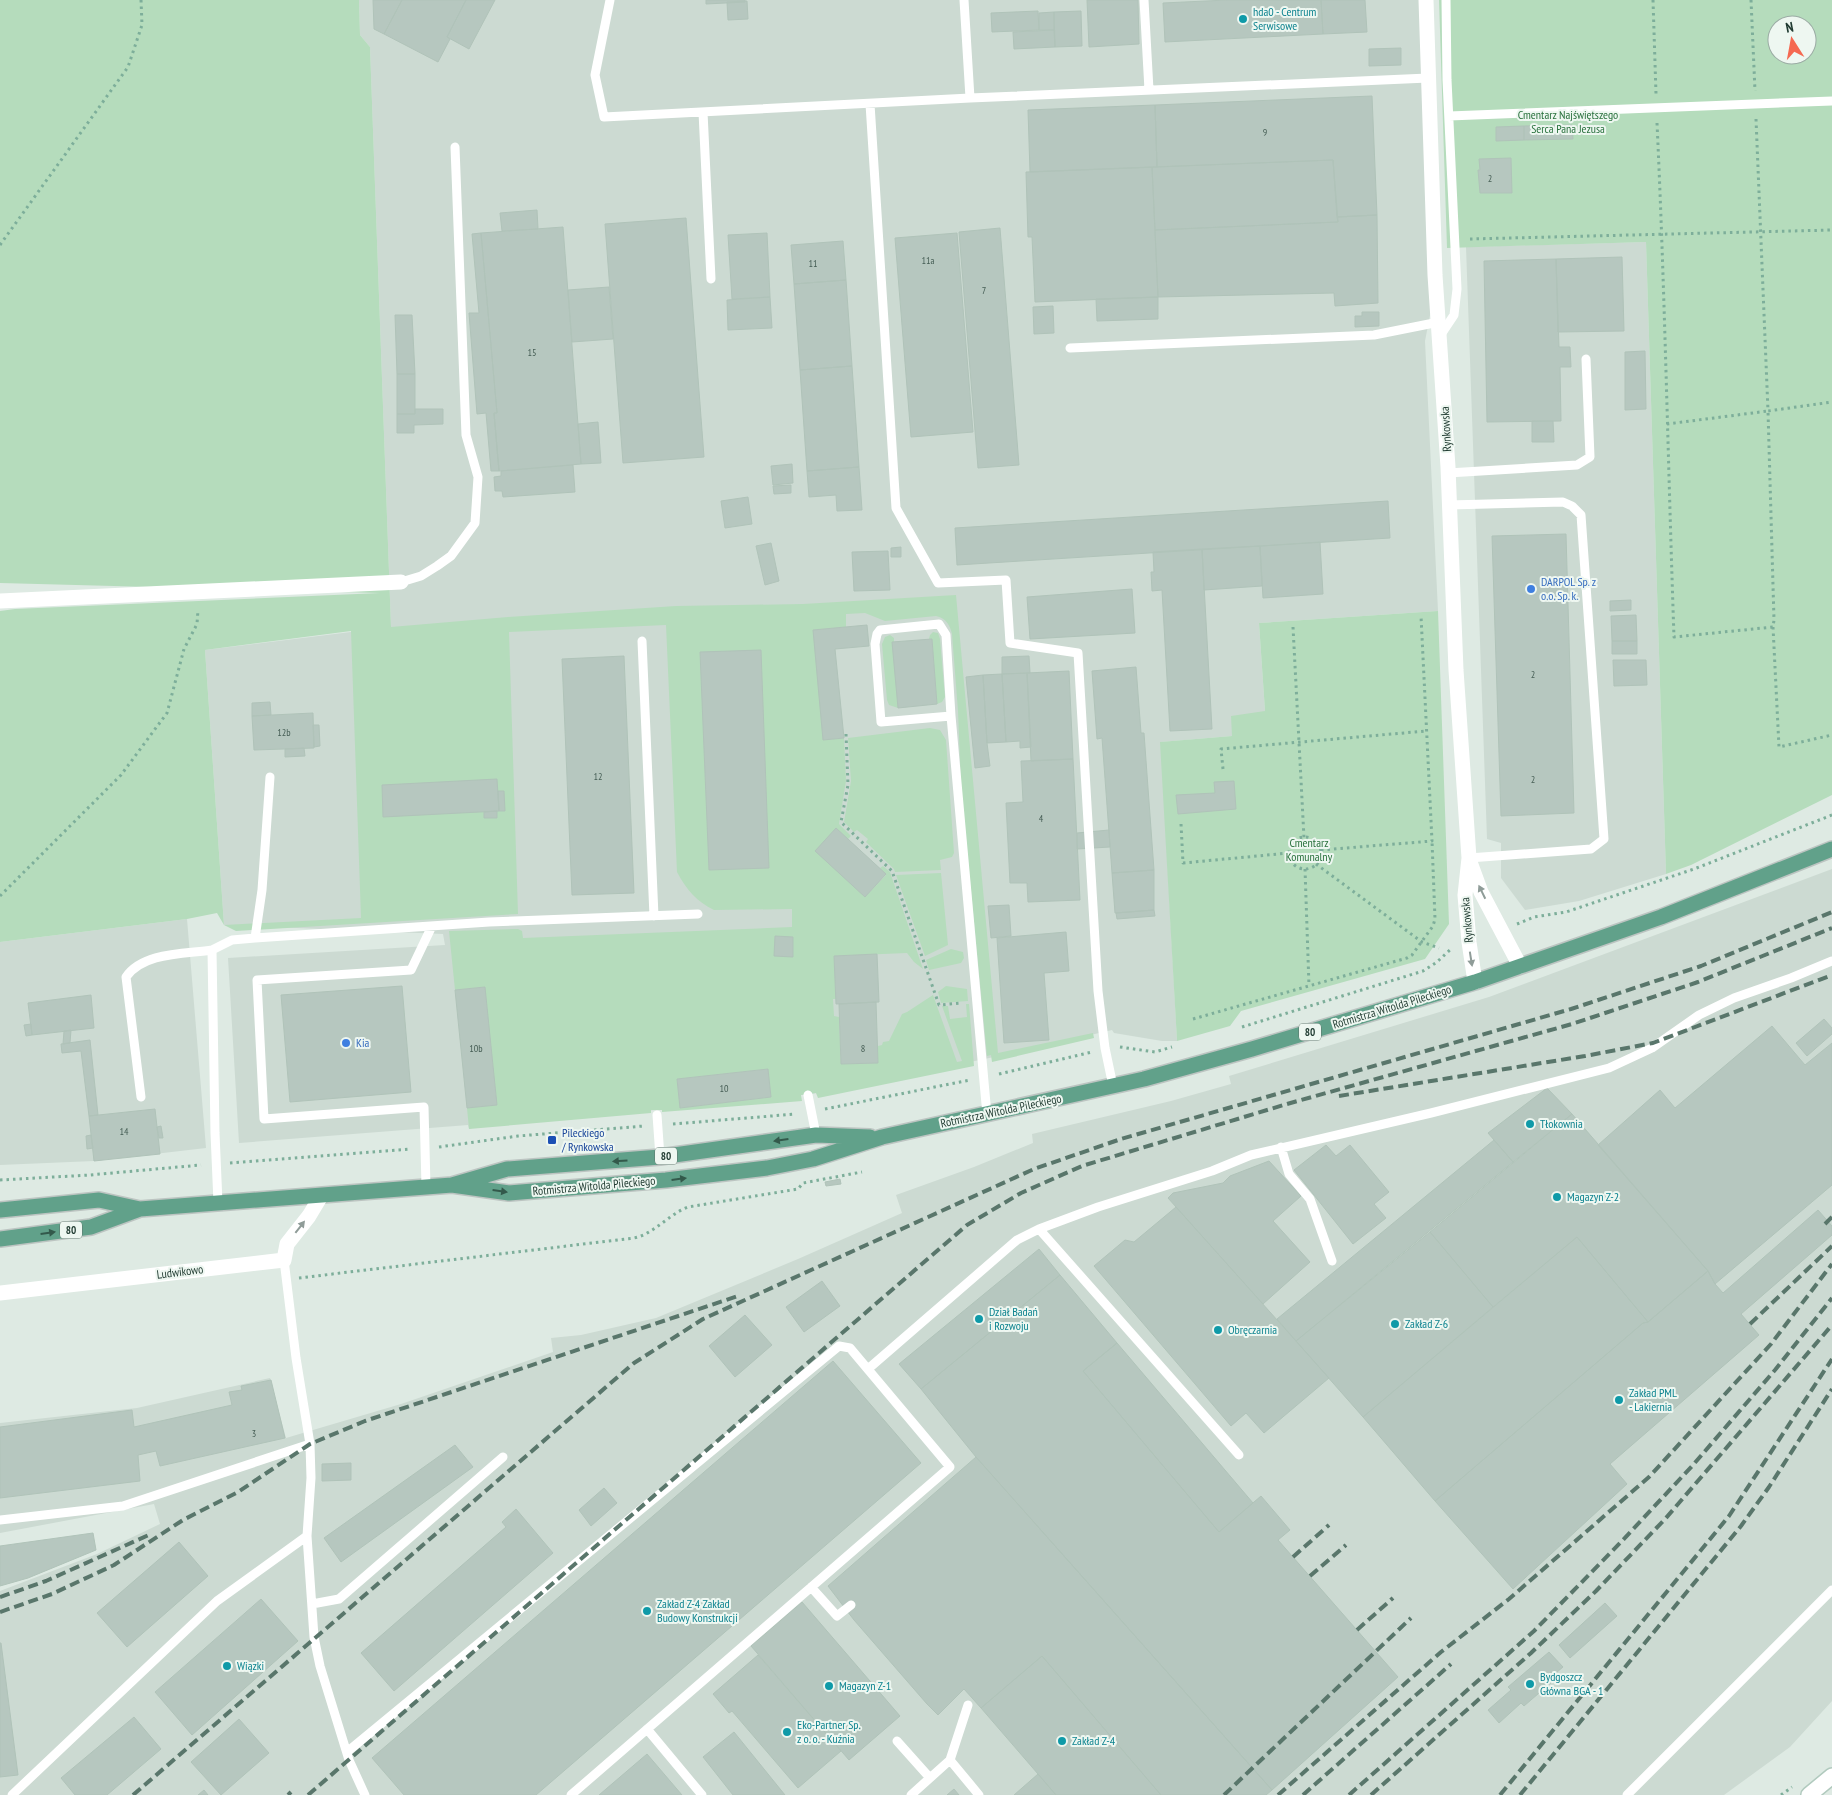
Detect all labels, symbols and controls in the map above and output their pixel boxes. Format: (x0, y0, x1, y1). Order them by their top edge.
place label: hda0 - Centrum Serwisowe (1253, 4, 1317, 33)
marker: hda0 - Centrum Serwisowe (1237, 13, 1249, 25)
north arrow (1767, 15, 1817, 65)
text: N (1784, 18, 1795, 37)
park label: Cmentarz Najświętszego Serca Pana Jezusa (1518, 107, 1618, 136)
house number: 9 (1263, 126, 1267, 139)
house number: 2 (1488, 172, 1492, 185)
house number: 11a (922, 254, 935, 267)
house number: 11 (809, 257, 818, 270)
house number: 7 (982, 284, 986, 297)
house number: 15 (528, 346, 537, 359)
street label: Rynkowska (1437, 406, 1454, 452)
place label: DARPOL Sp. z o.o. Sp. k. (1541, 574, 1596, 603)
marker: DARPOL Sp. z o.o. Sp. k. (1525, 583, 1537, 595)
house number: 2 (1531, 668, 1535, 681)
house number: 12b (277, 726, 291, 739)
house number: 12 (594, 770, 603, 783)
house number: 2 (1531, 773, 1535, 786)
house number: 4 (1039, 812, 1044, 825)
park label: Cmentarz Komunalny (1286, 835, 1333, 864)
one-way arrow (1477, 885, 1485, 899)
street label: Rynkowska (1457, 897, 1476, 943)
one-way arrow (1468, 952, 1476, 968)
street label: Rotmistrza Witolda Pileckiego (1331, 981, 1453, 1032)
road number: 80 (1299, 1024, 1321, 1040)
place label: Kia (356, 1035, 370, 1050)
marker: Kia (340, 1037, 352, 1049)
house number: 10b (469, 1042, 483, 1055)
house number: 8 (861, 1042, 865, 1055)
house number: 10 (720, 1082, 729, 1095)
street label: Rotmistrza Witolda Pileckiego (939, 1090, 1063, 1131)
place label: Tłokownia (1540, 1116, 1583, 1131)
marker: Tłokownia (1524, 1118, 1536, 1130)
house number: 14 (120, 1125, 129, 1138)
place label: Pileckiego / Rynkowska (561, 1125, 614, 1154)
marker: Pileckiego / Rynkowska (546, 1134, 558, 1146)
one-way arrow (772, 1136, 788, 1144)
road number: 80 (655, 1148, 677, 1164)
one-way arrow (611, 1157, 627, 1165)
street label: Rotmistrza Witolda Pileckiego (532, 1173, 656, 1198)
one-way arrow (672, 1175, 688, 1183)
one-way arrow (492, 1188, 508, 1196)
place label: Magazyn Z-2 (1567, 1189, 1619, 1204)
marker: Magazyn Z-2 (1551, 1191, 1563, 1203)
one-way arrow (295, 1220, 305, 1234)
road number: 80 (60, 1222, 82, 1238)
one-way arrow (41, 1228, 57, 1236)
street label: Ludwikowo (156, 1261, 204, 1282)
place label: Dział Badań i Rozwoju (989, 1304, 1038, 1333)
marker: Dział Badań i Rozwoju (973, 1313, 985, 1325)
place label: Zakład Z-6 (1405, 1316, 1448, 1331)
marker: Zakład Z-6 (1389, 1318, 1401, 1330)
place label: Obręczarnia (1228, 1322, 1277, 1337)
marker: Obręczarnia (1212, 1324, 1224, 1336)
place label: Zakład PML - Lakiernia (1629, 1385, 1677, 1414)
marker: Zakład PML - Lakiernia (1613, 1394, 1625, 1406)
house number: 3 (252, 1427, 256, 1440)
place label: Zakład Z-4 Zakład Budowy Konstrukcji (657, 1596, 738, 1625)
marker: Zakład Z-4 Zakład Budowy Konstrukcji (641, 1605, 653, 1617)
place label: Wiązki (237, 1658, 264, 1673)
marker: Wiązki (221, 1660, 233, 1672)
place label: Bydgoszcz Główna BGA - 1 (1540, 1669, 1603, 1698)
place label: Magazyn Z-1 (839, 1678, 891, 1693)
marker: Bydgoszcz Główna BGA - 1 (1524, 1678, 1536, 1690)
marker: Magazyn Z-1 (823, 1680, 835, 1692)
place label: Eko-Partner Sp. z o. o. - Kuźnia (797, 1717, 861, 1746)
marker: Eko-Partner Sp. z o. o. - Kuźnia (781, 1726, 793, 1738)
place label: Zakład Z-4 (1072, 1733, 1116, 1748)
marker: Zakład Z-4 (1056, 1735, 1068, 1747)

